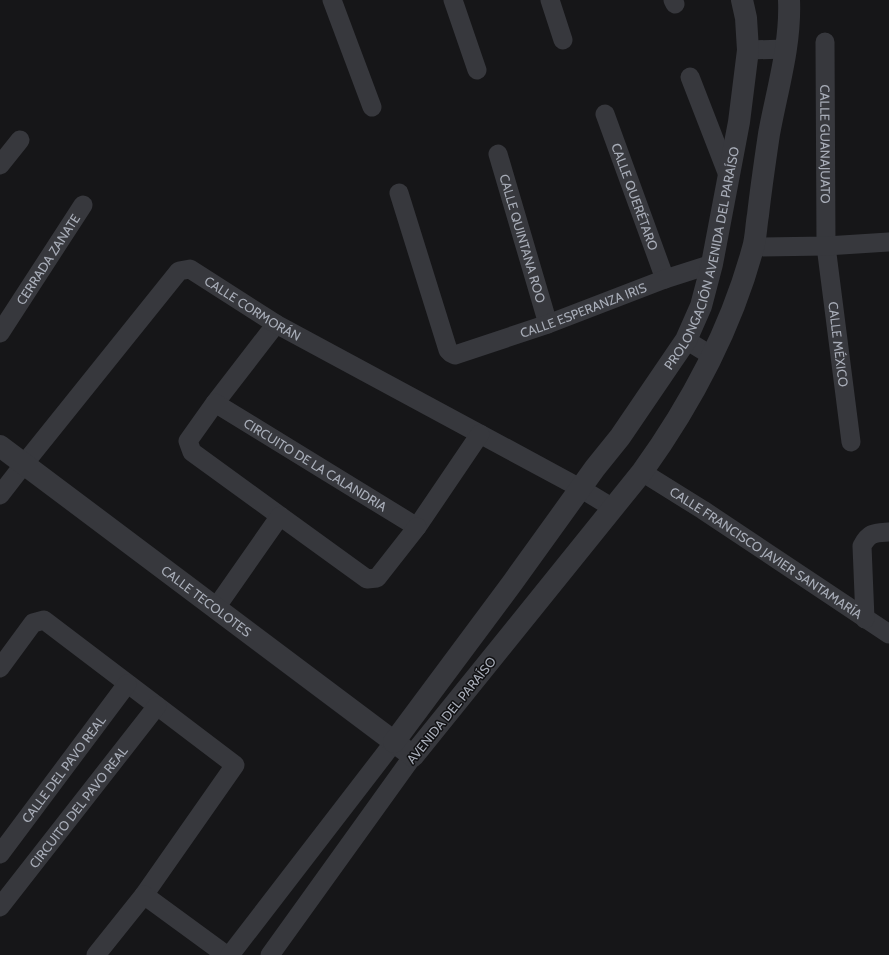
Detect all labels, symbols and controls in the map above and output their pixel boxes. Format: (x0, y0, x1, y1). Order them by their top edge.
street label: CALLE GUANAJUATO (817, 85, 834, 203)
street label: CALLE QUERÉTARO (608, 141, 662, 253)
street label: PROLONGACIÓN AVENIDA DEL PARAÍSO (660, 145, 742, 373)
street label: CALLE QUINTANA ROO (496, 172, 549, 305)
street label: CERRADA ZANATE (13, 211, 83, 308)
street label: CALLE CORMORÁN (202, 272, 304, 344)
street label: CALLE ESPERANZA IRIS (518, 279, 649, 341)
street label: CALLE MÉXICO (825, 301, 852, 388)
street label: CIRCUITO DE LA CALANDRIA (241, 415, 390, 515)
street label: CALLE FRANCISCO JAVIER SANTAMARÍA (667, 483, 865, 622)
street label: CALLE TECOLOTES (158, 562, 255, 640)
street label: AVENIDA DEL PARAÍSO (402, 653, 499, 767)
street label: CALLE DEL PAVO REAL (18, 712, 109, 826)
street label: CIRCUITO DEL PAVO REAL (26, 742, 131, 871)

